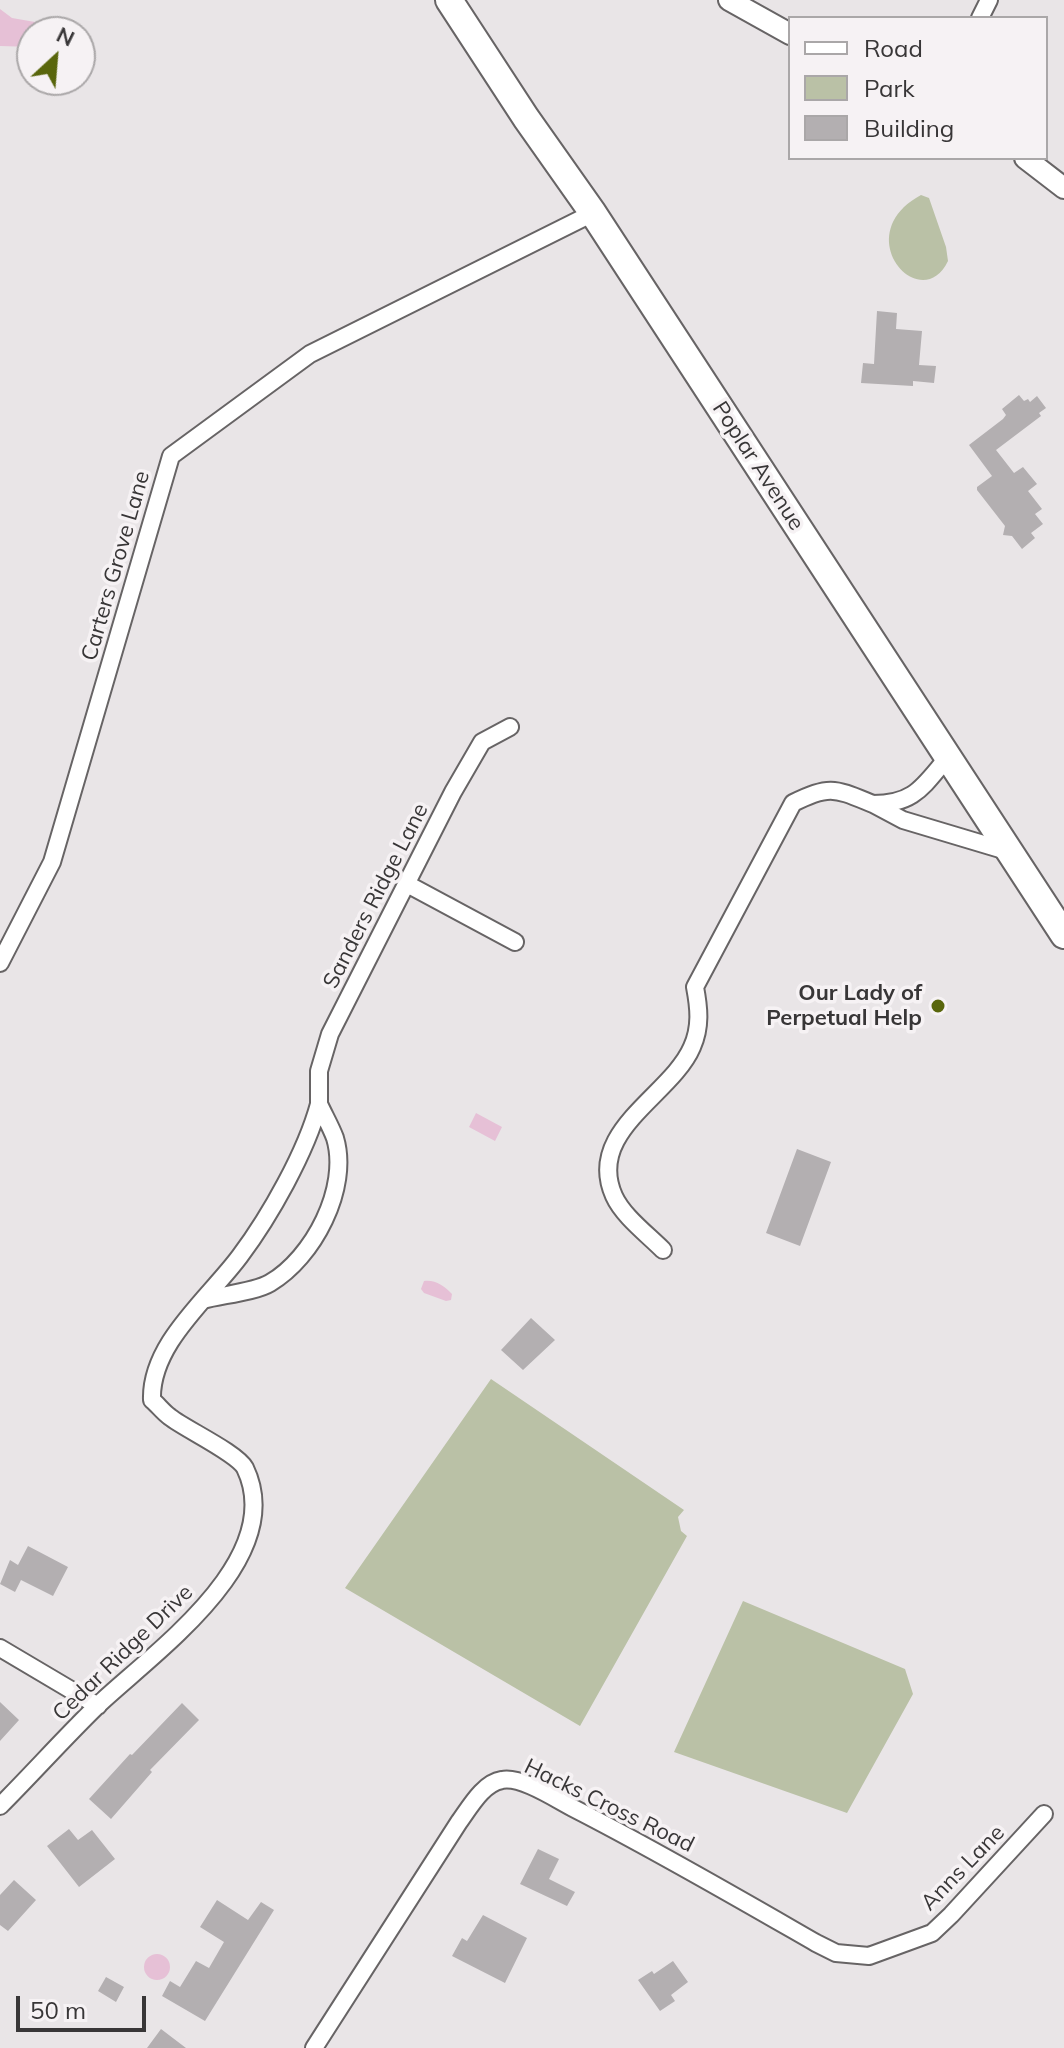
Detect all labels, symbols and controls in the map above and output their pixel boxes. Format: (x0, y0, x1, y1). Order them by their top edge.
north arrow (16, 16, 96, 96)
legend (788, 16, 1048, 160)
text: N (52, 20, 79, 52)
text: Road (864, 33, 923, 63)
text: Park (864, 73, 915, 103)
text: Building (864, 113, 954, 143)
street label: Poplar Avenue (707, 397, 809, 535)
street label: Carters Grove Lane (76, 468, 156, 664)
street label: Sanders Ridge Lane (318, 799, 434, 993)
place label: Our Lady of Perpetual Help (766, 980, 922, 1032)
marker: Our Lady of Perpetual Help (929, 997, 947, 1015)
street label: Cedar Ridge Drive (48, 1580, 198, 1726)
street label: Hacks Cross Road (520, 1753, 698, 1859)
street label: Anns Lane (916, 1820, 1010, 1916)
scale bar (20, 1980, 150, 2030)
text: 50 m (30, 1995, 86, 2025)

